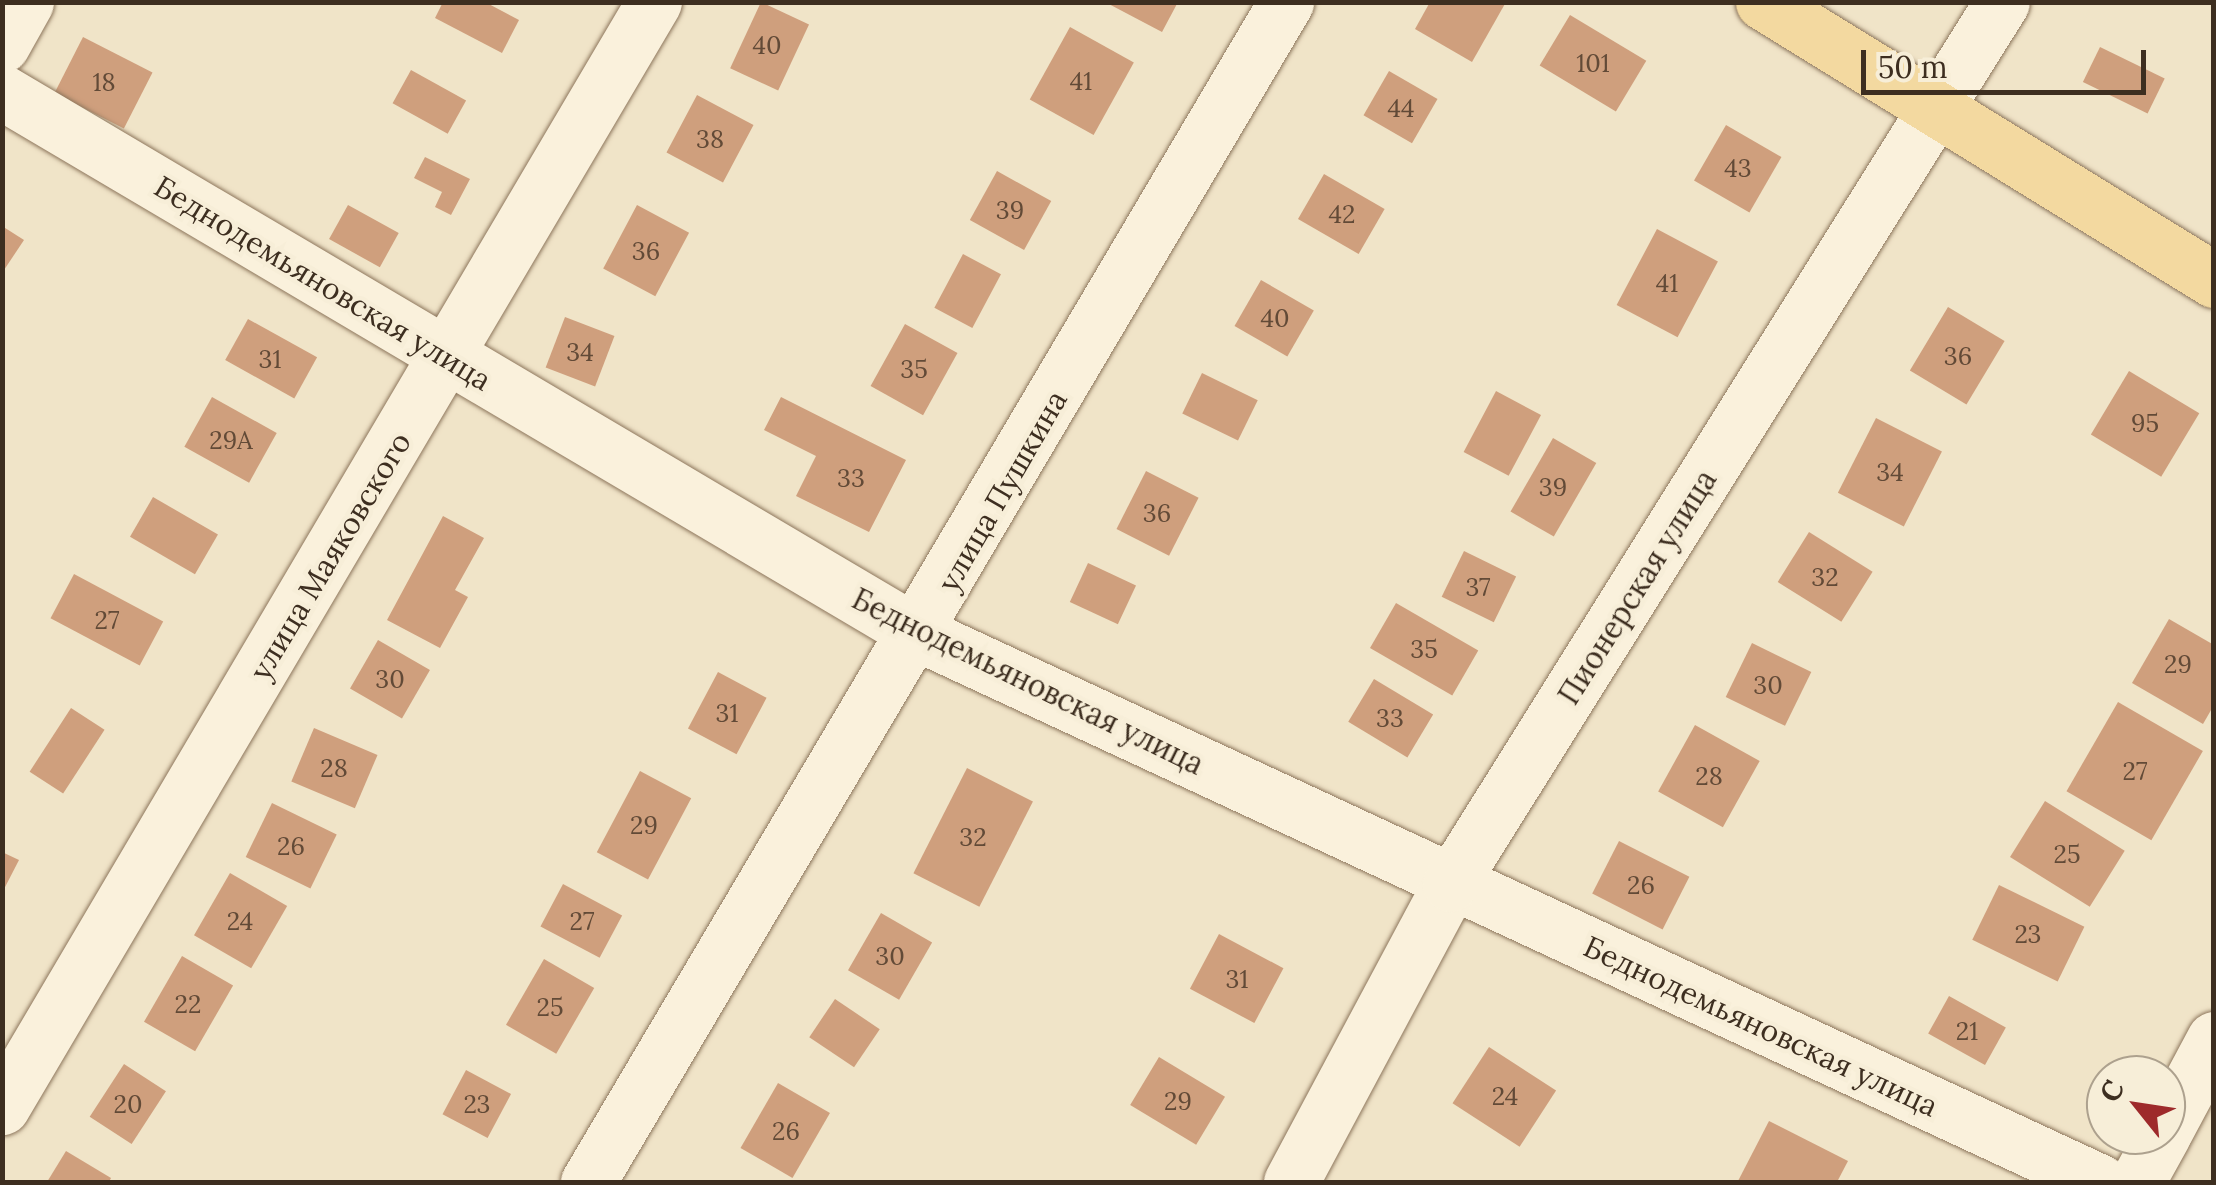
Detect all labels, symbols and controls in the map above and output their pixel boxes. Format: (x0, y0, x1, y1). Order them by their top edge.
house number: 40 (752, 30, 782, 60)
scale bar (1866, 30, 2151, 92)
house number: 101 (1576, 48, 1610, 78)
text: 50 m (1878, 48, 1948, 86)
house number: 41 (1070, 66, 1092, 96)
house number: 18 (92, 67, 116, 97)
house number: 44 (1387, 93, 1415, 123)
house number: 38 (696, 124, 724, 154)
house number: 43 (1724, 153, 1752, 183)
street label: Беднодемьяновская улица (148, 168, 498, 398)
house number: 39 (996, 195, 1024, 225)
house number: 42 (1329, 199, 1355, 229)
house number: 36 (632, 236, 660, 266)
house number: 41 (1656, 268, 1678, 298)
house number: 40 (1260, 303, 1290, 333)
house number: 34 (566, 337, 594, 367)
house number: 36 (1944, 341, 1972, 371)
house number: 31 (258, 344, 282, 374)
house number: 35 (900, 354, 928, 384)
street label: улица Пушкина (930, 384, 1074, 598)
house number: 95 (2131, 408, 2159, 438)
house number: 29А (209, 425, 253, 455)
street label: улица Маяковского (242, 426, 418, 686)
house number: 34 (1876, 457, 1904, 487)
house number: 33 (837, 463, 865, 493)
street label: Пионерская улица (1550, 463, 1724, 711)
house number: 39 (1539, 472, 1567, 502)
house number: 36 (1143, 498, 1171, 528)
house number: 32 (1811, 562, 1839, 592)
house number: 37 (1466, 572, 1490, 602)
street label: Беднодемьяновская улица (846, 580, 1210, 782)
house number: 27 (95, 605, 119, 635)
house number: 35 (1410, 634, 1438, 664)
house number: 29 (2164, 649, 2192, 679)
house number: 30 (375, 664, 405, 694)
house number: 30 (1753, 670, 1783, 700)
house number: 31 (715, 698, 739, 728)
house number: 33 (1376, 703, 1404, 733)
house number: 28 (320, 753, 348, 783)
house number: 27 (2123, 756, 2147, 786)
house number: 28 (1695, 761, 1723, 791)
house number: 29 (630, 810, 658, 840)
house number: 32 (959, 822, 987, 852)
house number: 26 (277, 831, 305, 861)
house number: 25 (2053, 839, 2081, 869)
house number: 26 (1627, 870, 1655, 900)
house number: 24 (227, 906, 253, 936)
house number: 27 (570, 906, 594, 936)
house number: 23 (2015, 919, 2041, 949)
street label: Беднодемьяновская улица (1578, 928, 1944, 1124)
house number: 30 (875, 941, 905, 971)
house number: 31 (1225, 964, 1249, 994)
house number: 22 (175, 989, 201, 1019)
house number: 25 (536, 992, 564, 1022)
house number: 21 (1956, 1016, 1978, 1046)
north arrow (2086, 1055, 2186, 1155)
text: С (2091, 1074, 2132, 1108)
house number: 24 (1492, 1081, 1518, 1111)
house number: 29 (1164, 1086, 1192, 1116)
house number: 20 (114, 1089, 142, 1119)
house number: 23 (464, 1089, 490, 1119)
house number: 26 (772, 1116, 800, 1146)

